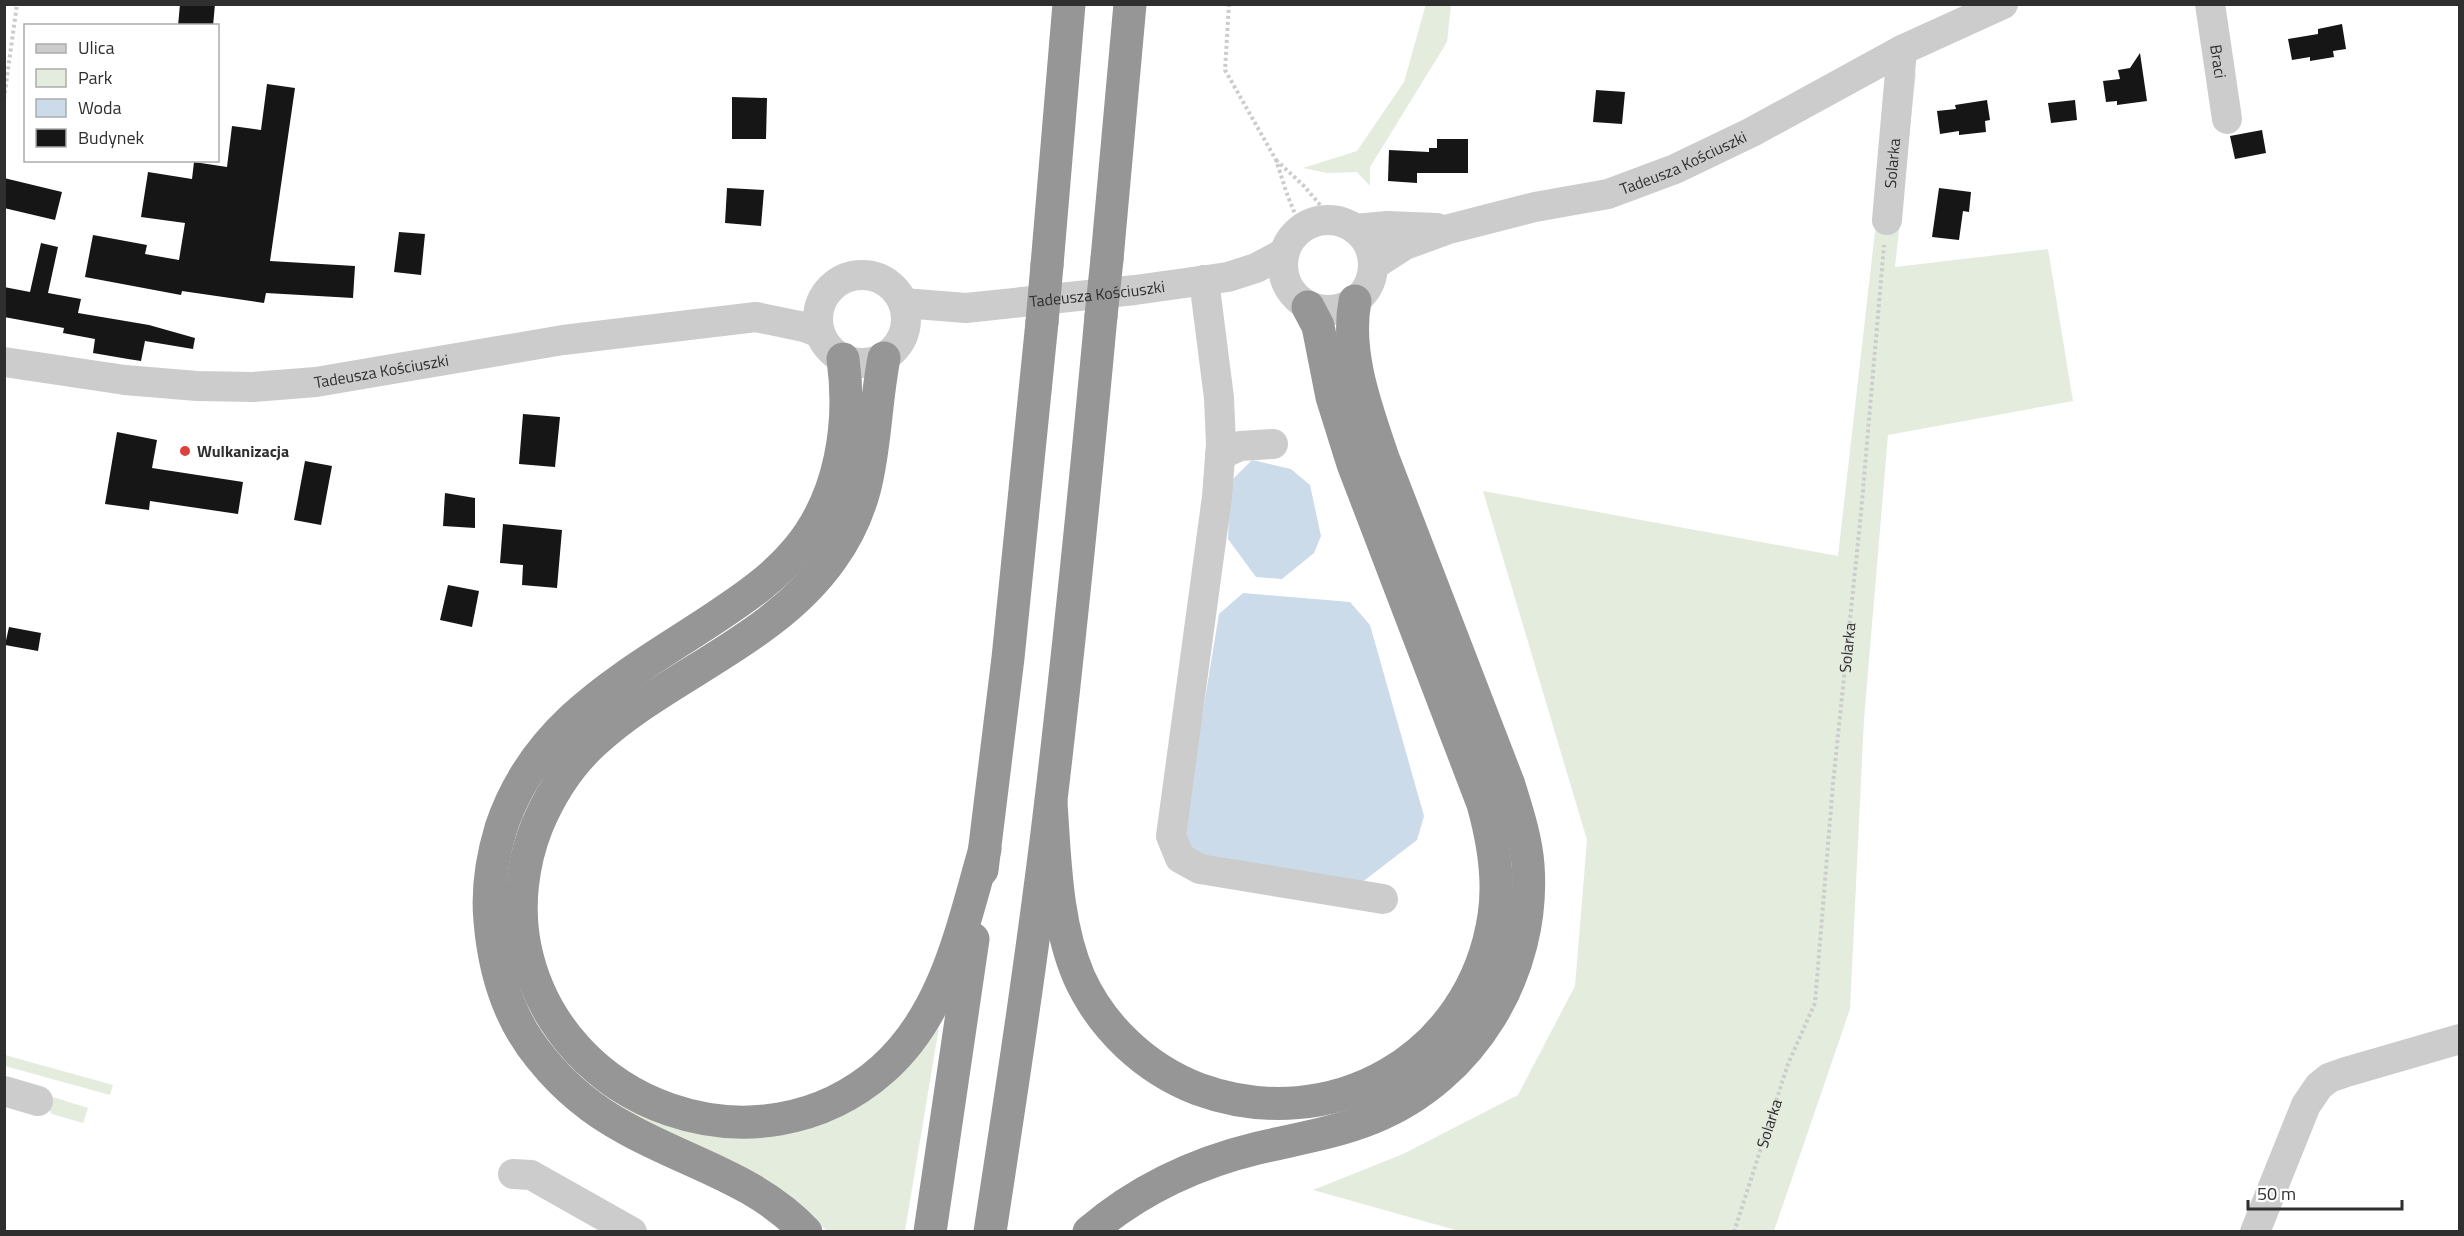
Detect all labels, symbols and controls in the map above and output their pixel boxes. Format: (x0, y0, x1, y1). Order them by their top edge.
legend (24, 24, 219, 162)
text: Ulica (78, 34, 115, 61)
street label: Braci (2204, 43, 2233, 80)
text: Park (78, 64, 113, 91)
text: Woda (78, 94, 122, 121)
text: Budynek (78, 124, 145, 151)
street label: Tadeusza Kościuszki (1616, 124, 1750, 201)
street label: Solarka (1878, 137, 1906, 189)
street label: Tadeusza Kościuszki (1028, 274, 1166, 313)
street label: Tadeusza Kościuszki (312, 348, 450, 394)
place label: Wulkanizacja (197, 439, 289, 463)
marker: Wulkanizacja (178, 444, 192, 458)
street label: Solarka (1833, 621, 1862, 674)
street label: Solarka (1750, 1096, 1788, 1151)
scale bar (2248, 1173, 2402, 1211)
text: 50 m (2257, 1180, 2296, 1207)

